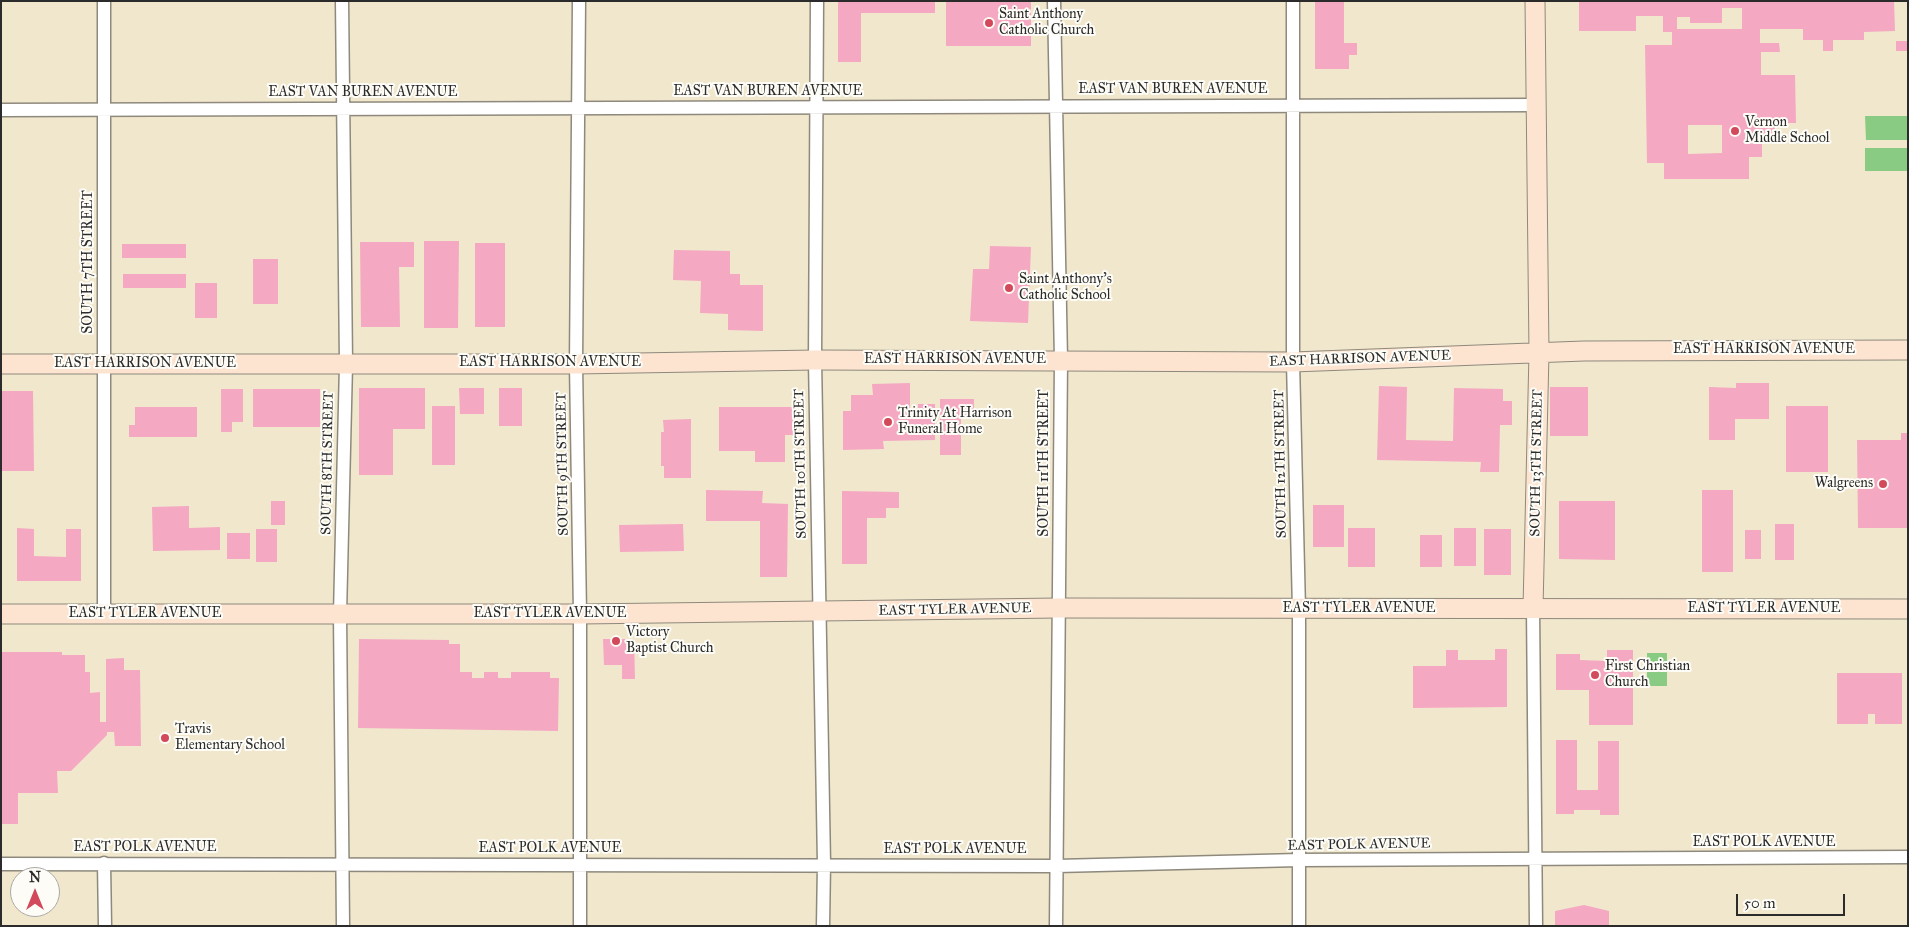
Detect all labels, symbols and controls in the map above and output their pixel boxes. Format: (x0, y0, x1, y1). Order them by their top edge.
place label: Saint Anthony Catholic Church (999, 7, 1094, 40)
marker: Saint Anthony Catholic Church (983, 17, 995, 29)
street label: EAST VAN BUREN AVENUE (1078, 82, 1268, 98)
street label: EAST VAN BUREN AVENUE (673, 84, 863, 100)
street label: EAST VAN BUREN AVENUE (268, 85, 458, 101)
place label: Vernon Middle School (1745, 115, 1830, 148)
marker: Vernon Middle School (1729, 125, 1741, 137)
street label: SOUTH 7TH STREET (81, 190, 97, 334)
place label: Saint Anthony's Catholic School (1019, 272, 1112, 304)
marker: Saint Anthony's Catholic School (1003, 282, 1015, 294)
street label: EAST HARRISON AVENUE (1673, 342, 1855, 358)
street label: EAST HARRISON AVENUE (1269, 347, 1451, 371)
street label: EAST HARRISON AVENUE (864, 352, 1046, 368)
street label: EAST HARRISON AVENUE (459, 355, 641, 371)
street label: EAST HARRISON AVENUE (54, 356, 236, 372)
street label: SOUTH 10TH STREET (791, 389, 811, 539)
street label: SOUTH 11TH STREET (1037, 389, 1053, 537)
street label: SOUTH 13TH STREET (1527, 389, 1547, 537)
street label: SOUTH 12TH STREET (1271, 390, 1291, 538)
street label: SOUTH 8TH STREET (318, 391, 338, 535)
street label: SOUTH 9TH STREET (553, 392, 573, 536)
place label: Trinity At Harrison Funeral Home (898, 406, 1012, 438)
marker: Trinity At Harrison Funeral Home (882, 416, 894, 428)
place label: Walgreens (1815, 476, 1873, 492)
marker: Walgreens (1877, 478, 1889, 490)
street label: EAST TYLER AVENUE (878, 600, 1032, 620)
street label: EAST TYLER AVENUE (1282, 601, 1436, 617)
street label: EAST TYLER AVENUE (1687, 601, 1841, 617)
street label: EAST TYLER AVENUE (68, 606, 222, 622)
street label: EAST TYLER AVENUE (473, 606, 627, 622)
place label: Victory Baptist Church (626, 625, 714, 658)
marker: Victory Baptist Church (610, 635, 622, 647)
place label: First Christian Church (1605, 659, 1690, 692)
marker: First Christian Church (1589, 669, 1601, 681)
place label: Travis Elementary School (175, 722, 285, 754)
marker: Travis Elementary School (159, 732, 171, 744)
street label: EAST POLK AVENUE (1287, 835, 1431, 855)
street label: EAST POLK AVENUE (1692, 835, 1836, 851)
street label: EAST POLK AVENUE (73, 840, 217, 856)
street label: EAST POLK AVENUE (478, 841, 622, 857)
street label: EAST POLK AVENUE (883, 842, 1027, 858)
north arrow (10, 867, 60, 917)
text: N (29, 869, 41, 886)
scale bar (1739, 884, 1848, 916)
text: 50 m (1744, 894, 1776, 912)

